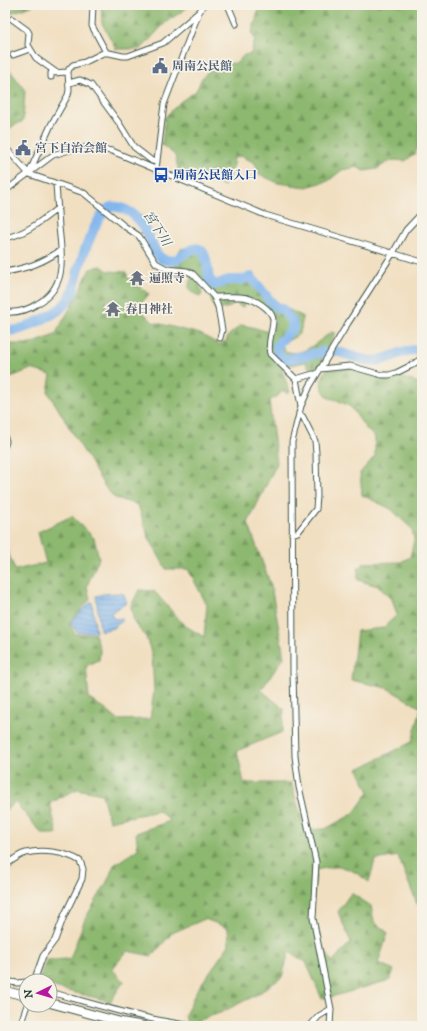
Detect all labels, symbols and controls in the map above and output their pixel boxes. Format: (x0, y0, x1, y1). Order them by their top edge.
public building icon: 周南公民館 (151, 57, 169, 75)
place label: 周南公民館 (172, 59, 232, 74)
public building icon: 宮下自治会館 (14, 139, 32, 157)
place label: 宮下自治会館 (35, 141, 107, 156)
bus stop icon: 周南公民館入口 (152, 166, 170, 184)
place label: 周南公民館入口 (173, 168, 257, 183)
water label: 宮下川 (140, 208, 176, 251)
temple icon: 遍照寺 (128, 269, 146, 287)
place label: 遍照寺 (149, 271, 185, 286)
temple icon: 春日神社 (104, 300, 122, 318)
place label: 春日神社 (125, 302, 173, 317)
north arrow (18, 973, 58, 1013)
text: N (22, 989, 36, 999)

